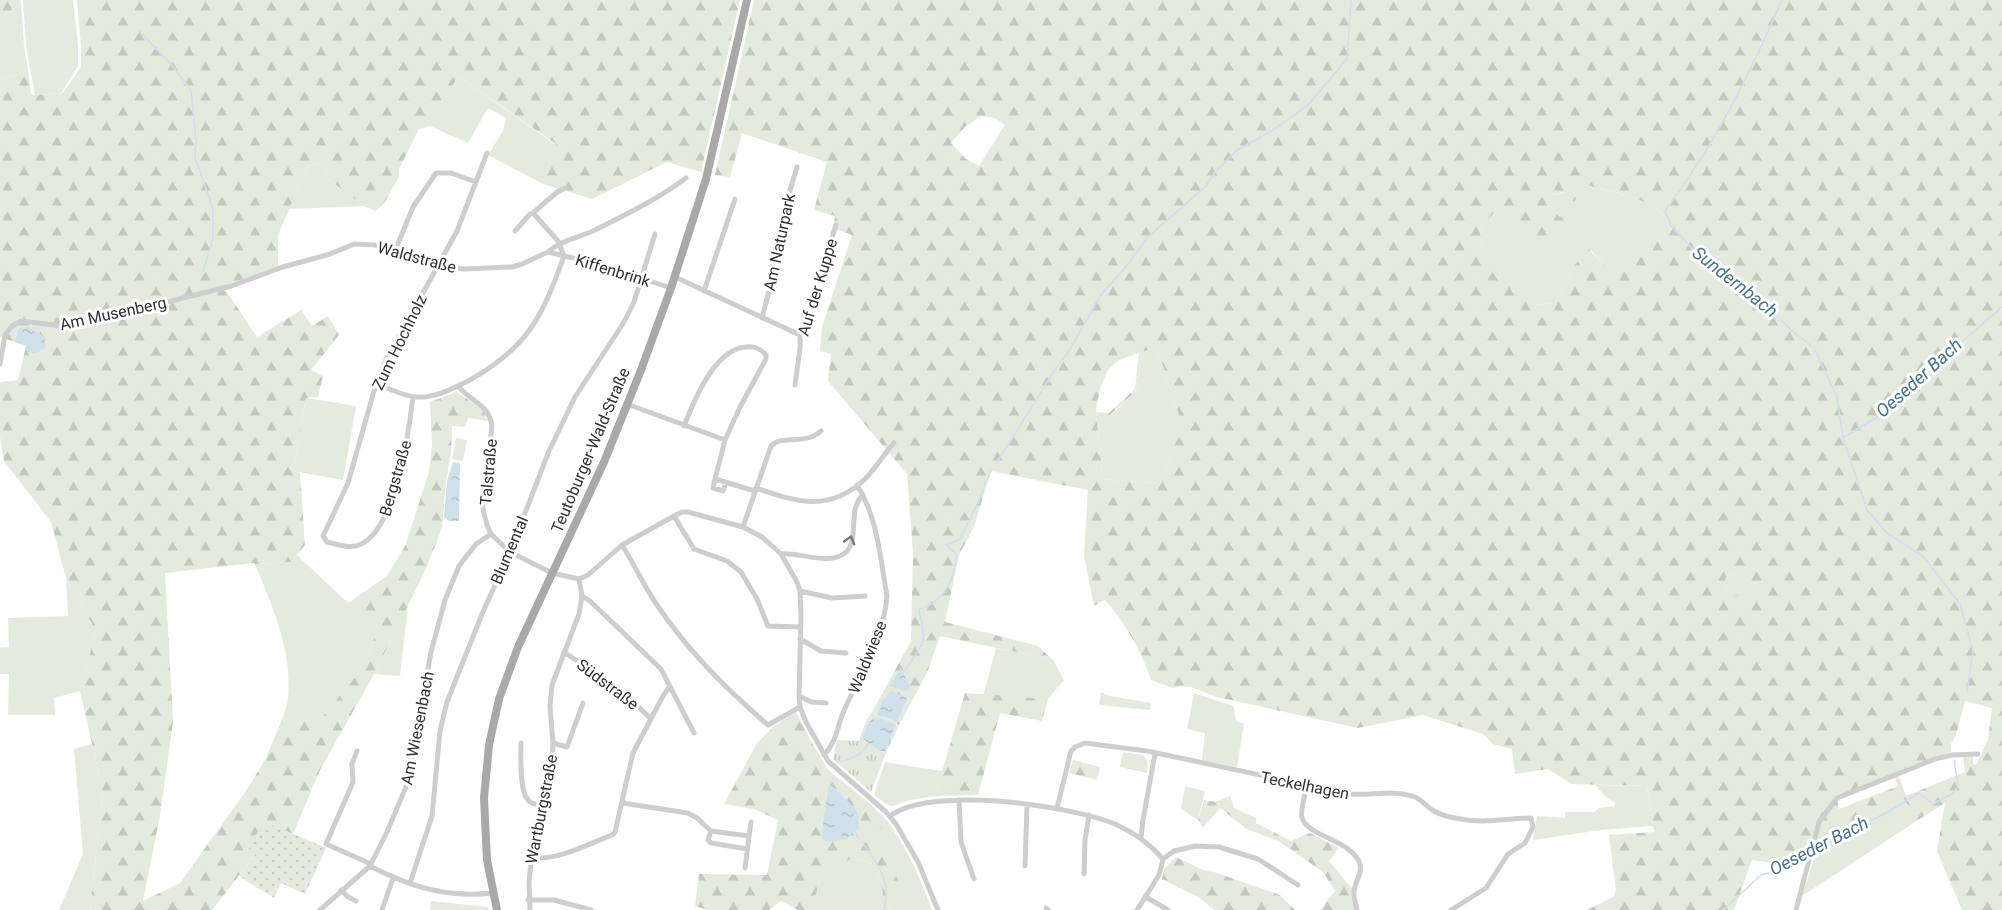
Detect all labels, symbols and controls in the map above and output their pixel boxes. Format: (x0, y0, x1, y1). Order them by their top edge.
street label: Am Naturpark (760, 191, 799, 293)
street label: Auf der Kuppe (794, 236, 841, 338)
street label: Waldstraße (375, 238, 458, 277)
water label: Sundernbach (1689, 242, 1782, 321)
street label: Kiffenbrink (573, 250, 654, 291)
street label: Zum Hochholz (368, 291, 431, 393)
street label: Am Musenberg (58, 293, 168, 334)
water label: Oeseder Bach (1871, 334, 1966, 422)
street label: Teutoburger-Wald-Straße (547, 365, 634, 535)
street label: Bergstraße (376, 438, 415, 518)
street label: Talstraße (476, 438, 501, 506)
street label: Blumental (487, 513, 532, 587)
one-way arrow (843, 535, 855, 546)
street label: Waldwiese (844, 618, 891, 696)
street label: Südstraße (573, 655, 642, 714)
street label: Am Wiesenbach (397, 670, 438, 787)
street label: Wartburgstraße (522, 753, 561, 865)
street label: Teckelhagen (1259, 768, 1351, 803)
water label: Oeseder Bach (1766, 812, 1872, 879)

